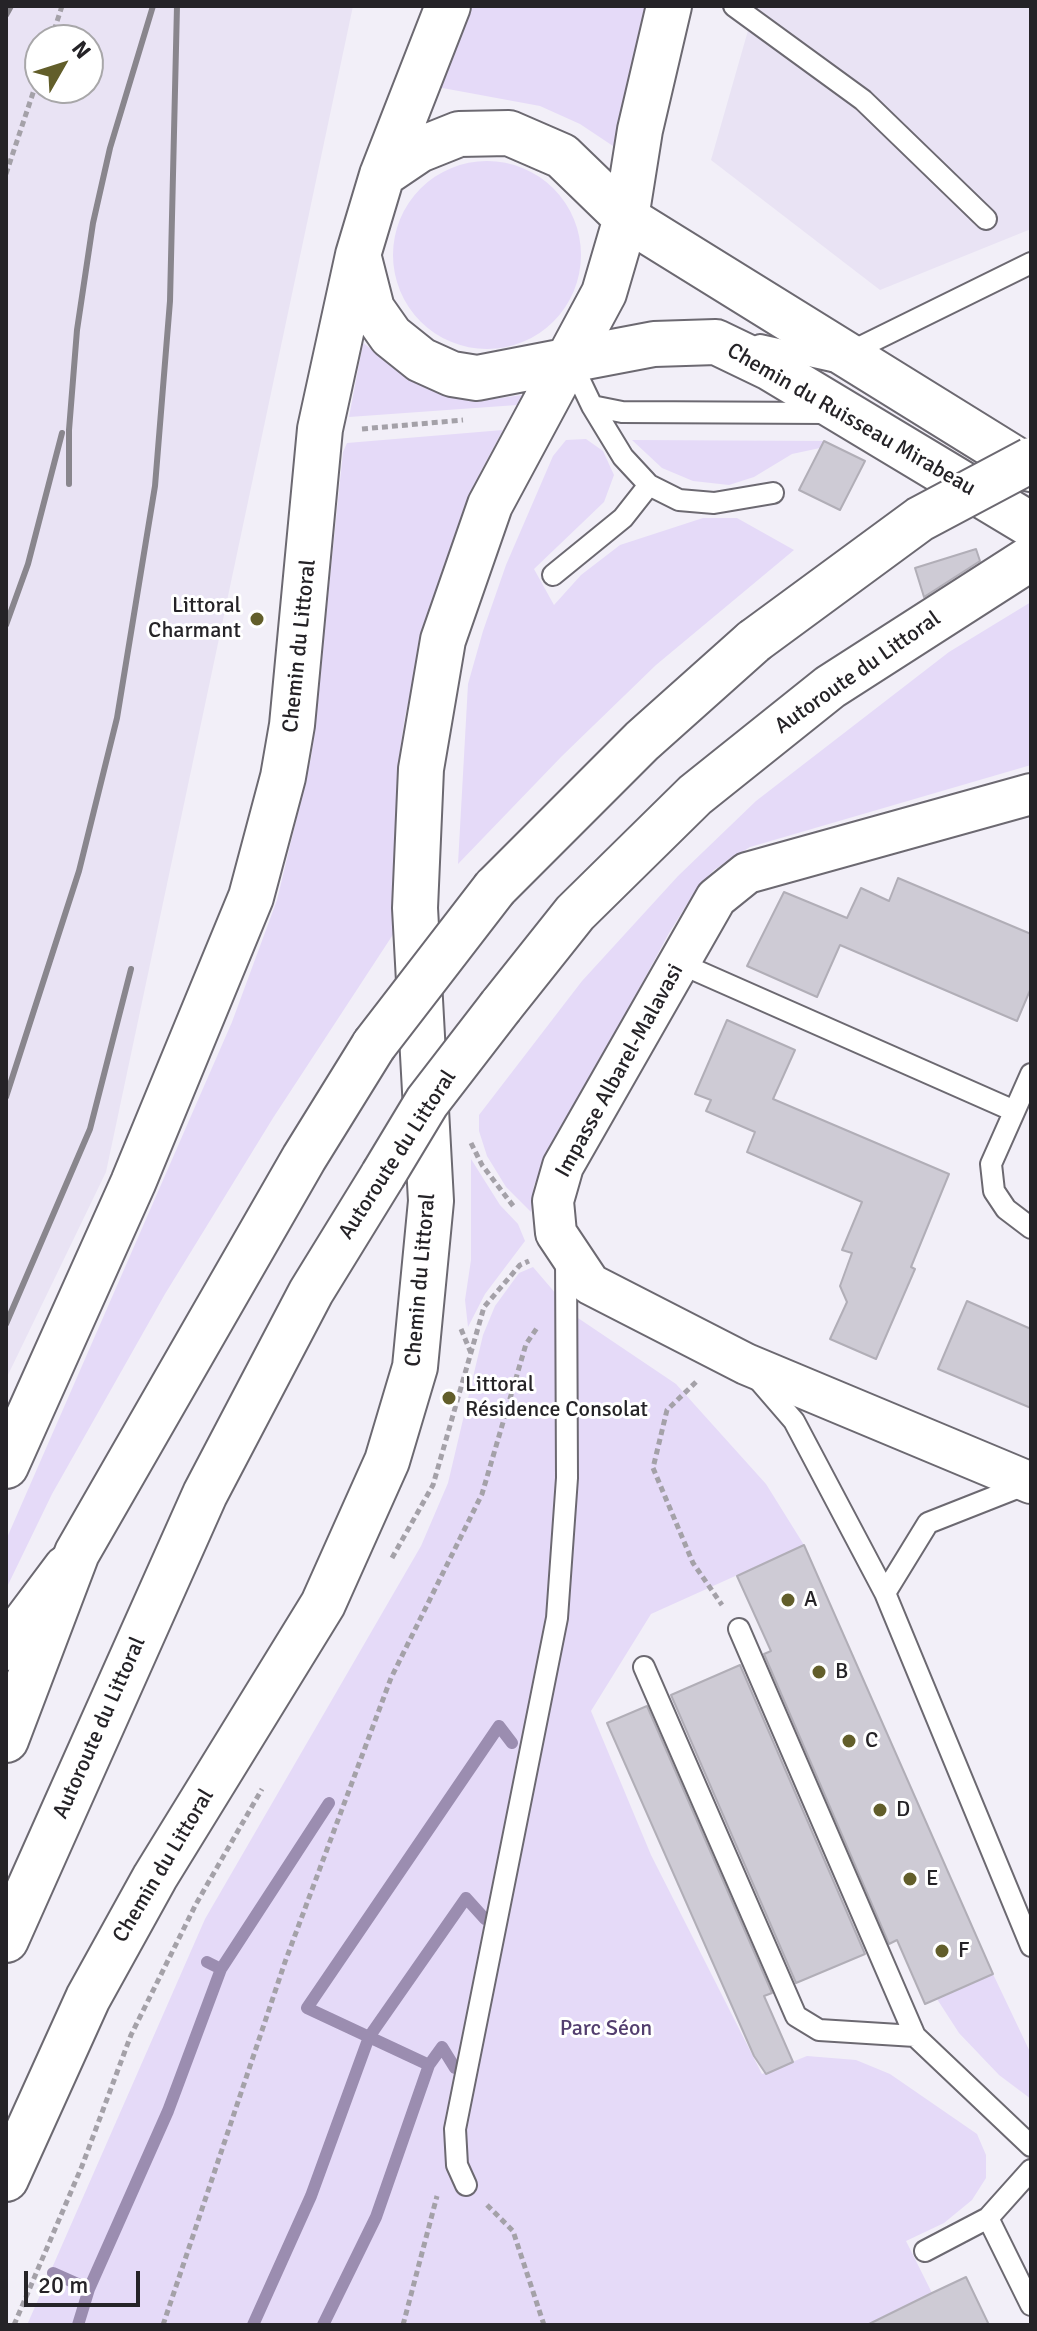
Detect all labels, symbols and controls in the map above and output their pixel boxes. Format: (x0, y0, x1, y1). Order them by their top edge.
north arrow (24, 24, 104, 104)
text: N (66, 35, 97, 64)
street label: Chemin du Ruisseau Mirabeau (722, 338, 980, 502)
street label: Chemin du Littoral (278, 558, 322, 734)
place label: Littoral Charmant (148, 593, 241, 644)
street label: Autoroute du Littoral (770, 606, 946, 740)
marker: Littoral Charmant (248, 610, 266, 628)
street label: Impasse Albarel-Malavasi (550, 960, 690, 1182)
street label: Autoroute du Littoral (333, 1065, 463, 1245)
street label: Chemin du Littoral (400, 1192, 442, 1368)
place label: Littoral Résidence Consolat (465, 1372, 648, 1424)
marker: Littoral Résidence Consolat (440, 1389, 458, 1407)
place label: A (804, 1587, 817, 1613)
marker: A (779, 1591, 797, 1609)
street label: Autoroute du Littoral (48, 1633, 152, 1823)
place label: B (835, 1659, 848, 1685)
marker: B (810, 1663, 828, 1681)
place label: C (865, 1728, 878, 1754)
marker: C (840, 1732, 858, 1750)
street label: Chemin du Littoral (108, 1785, 220, 1947)
place label: D (896, 1797, 910, 1823)
marker: D (871, 1801, 889, 1819)
place label: E (926, 1866, 938, 1892)
marker: E (901, 1870, 919, 1888)
place label: F (958, 1938, 969, 1964)
marker: F (933, 1942, 951, 1960)
park label: Parc Séon (560, 2016, 652, 2042)
scale bar (28, 2255, 144, 2305)
text: 20 m (38, 2270, 88, 2300)

